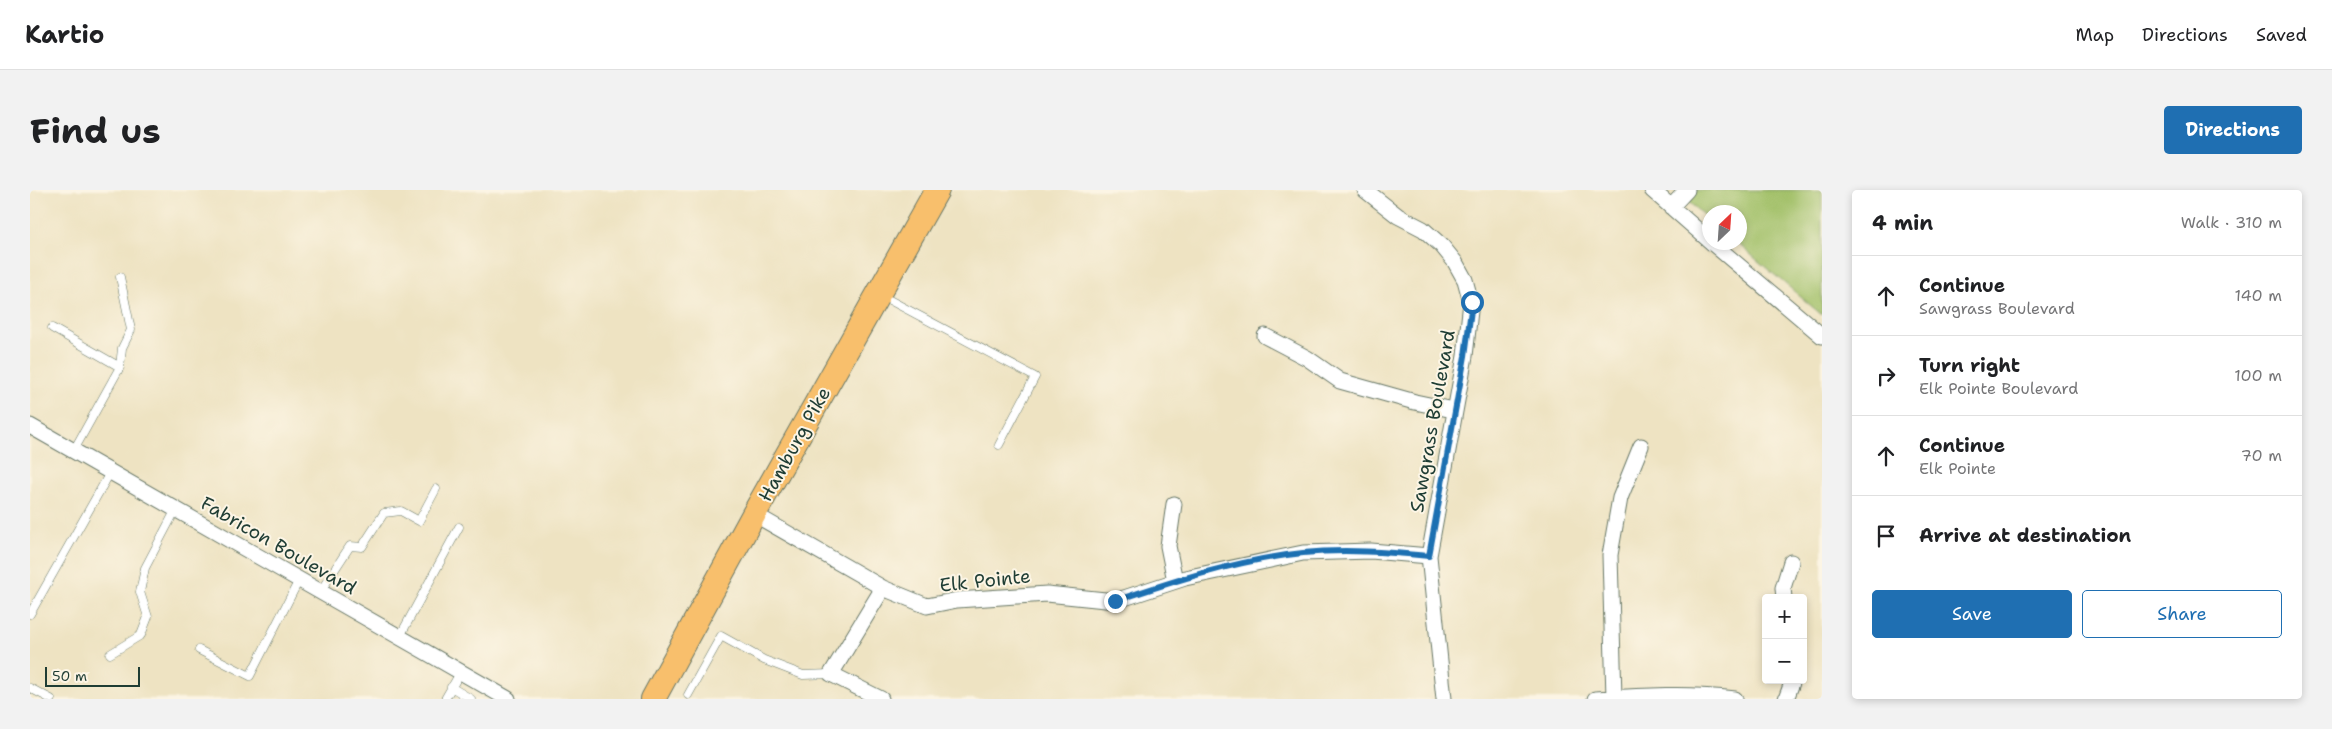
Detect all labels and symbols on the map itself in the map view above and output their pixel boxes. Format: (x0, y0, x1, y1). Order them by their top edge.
north arrow (1702, 205, 1747, 250)
route start (1461, 291, 1484, 314)
street label: Sawgrass Boulevard (1404, 328, 1461, 514)
street label: Hamburg Pike (753, 383, 836, 506)
street label: Fabricon Boulevard (196, 491, 361, 600)
street label: Elk Pointe (938, 563, 1032, 598)
route end (1104, 590, 1127, 613)
scale bar (45, 664, 140, 687)

